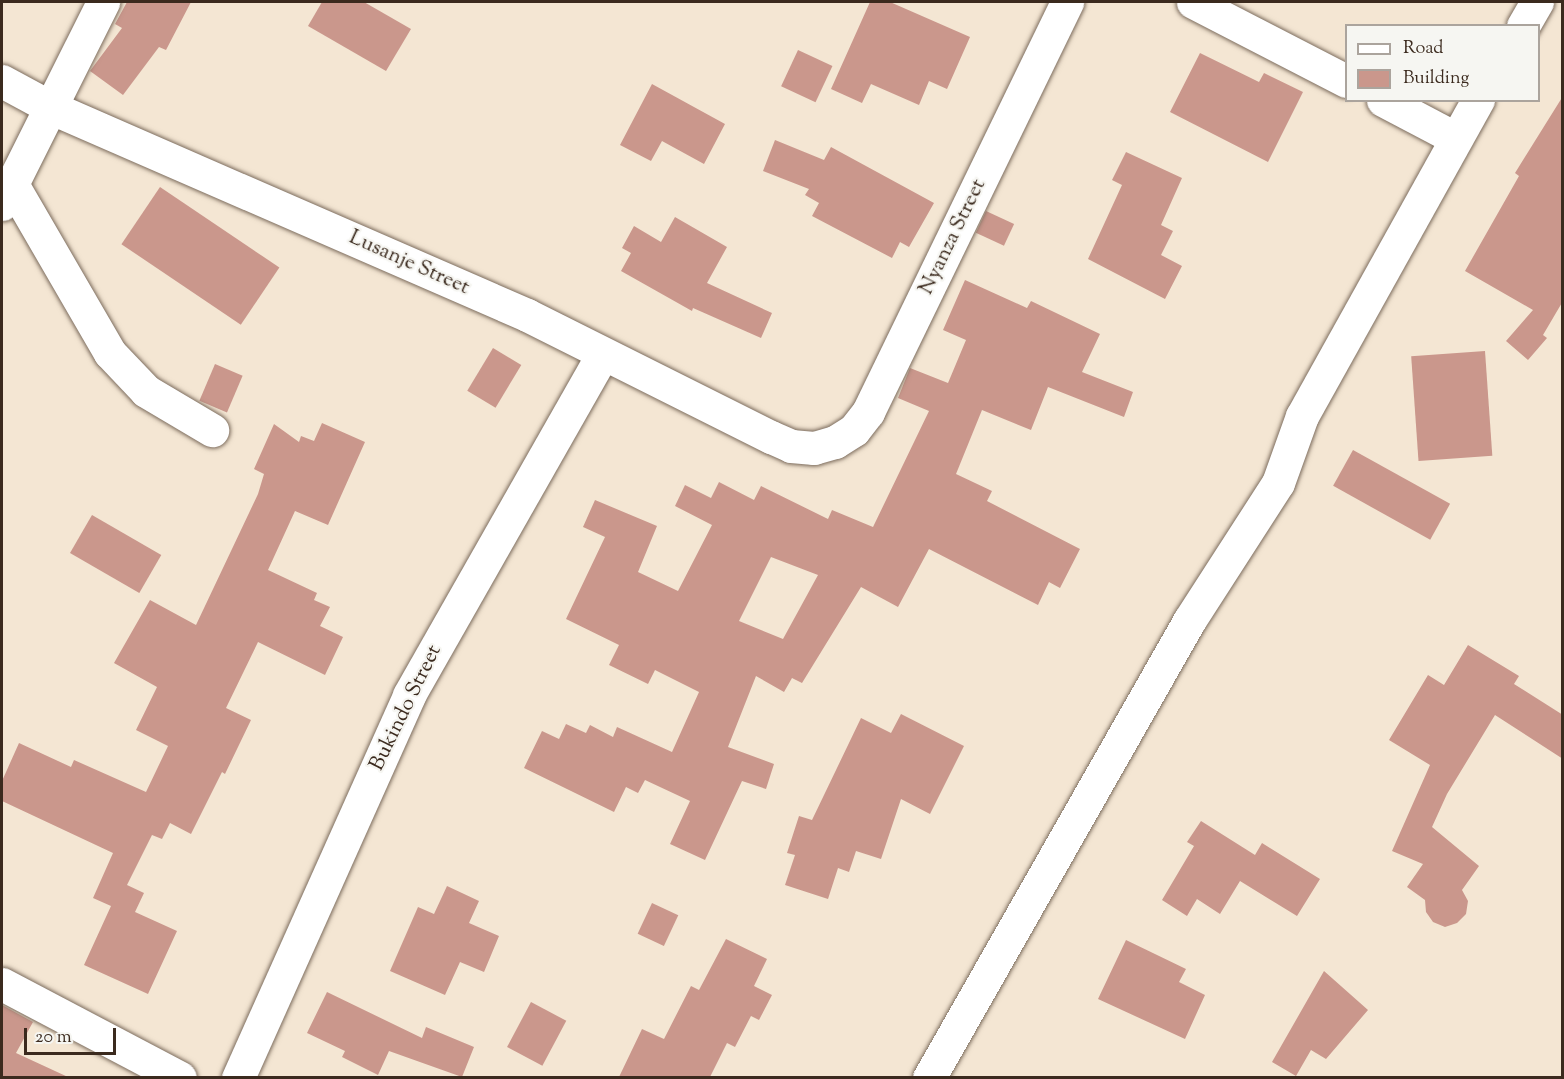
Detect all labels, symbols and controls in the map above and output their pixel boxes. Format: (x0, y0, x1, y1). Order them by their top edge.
legend (1345, 24, 1540, 102)
text: Road (1403, 36, 1443, 62)
text: Building (1403, 66, 1469, 92)
street label: Nyanza Street (914, 175, 992, 299)
street label: Lusanje Street (345, 225, 473, 301)
street label: Bukindo Street (365, 641, 447, 775)
scale bar (27, 1016, 118, 1054)
text: 20 m (35, 1025, 72, 1051)

